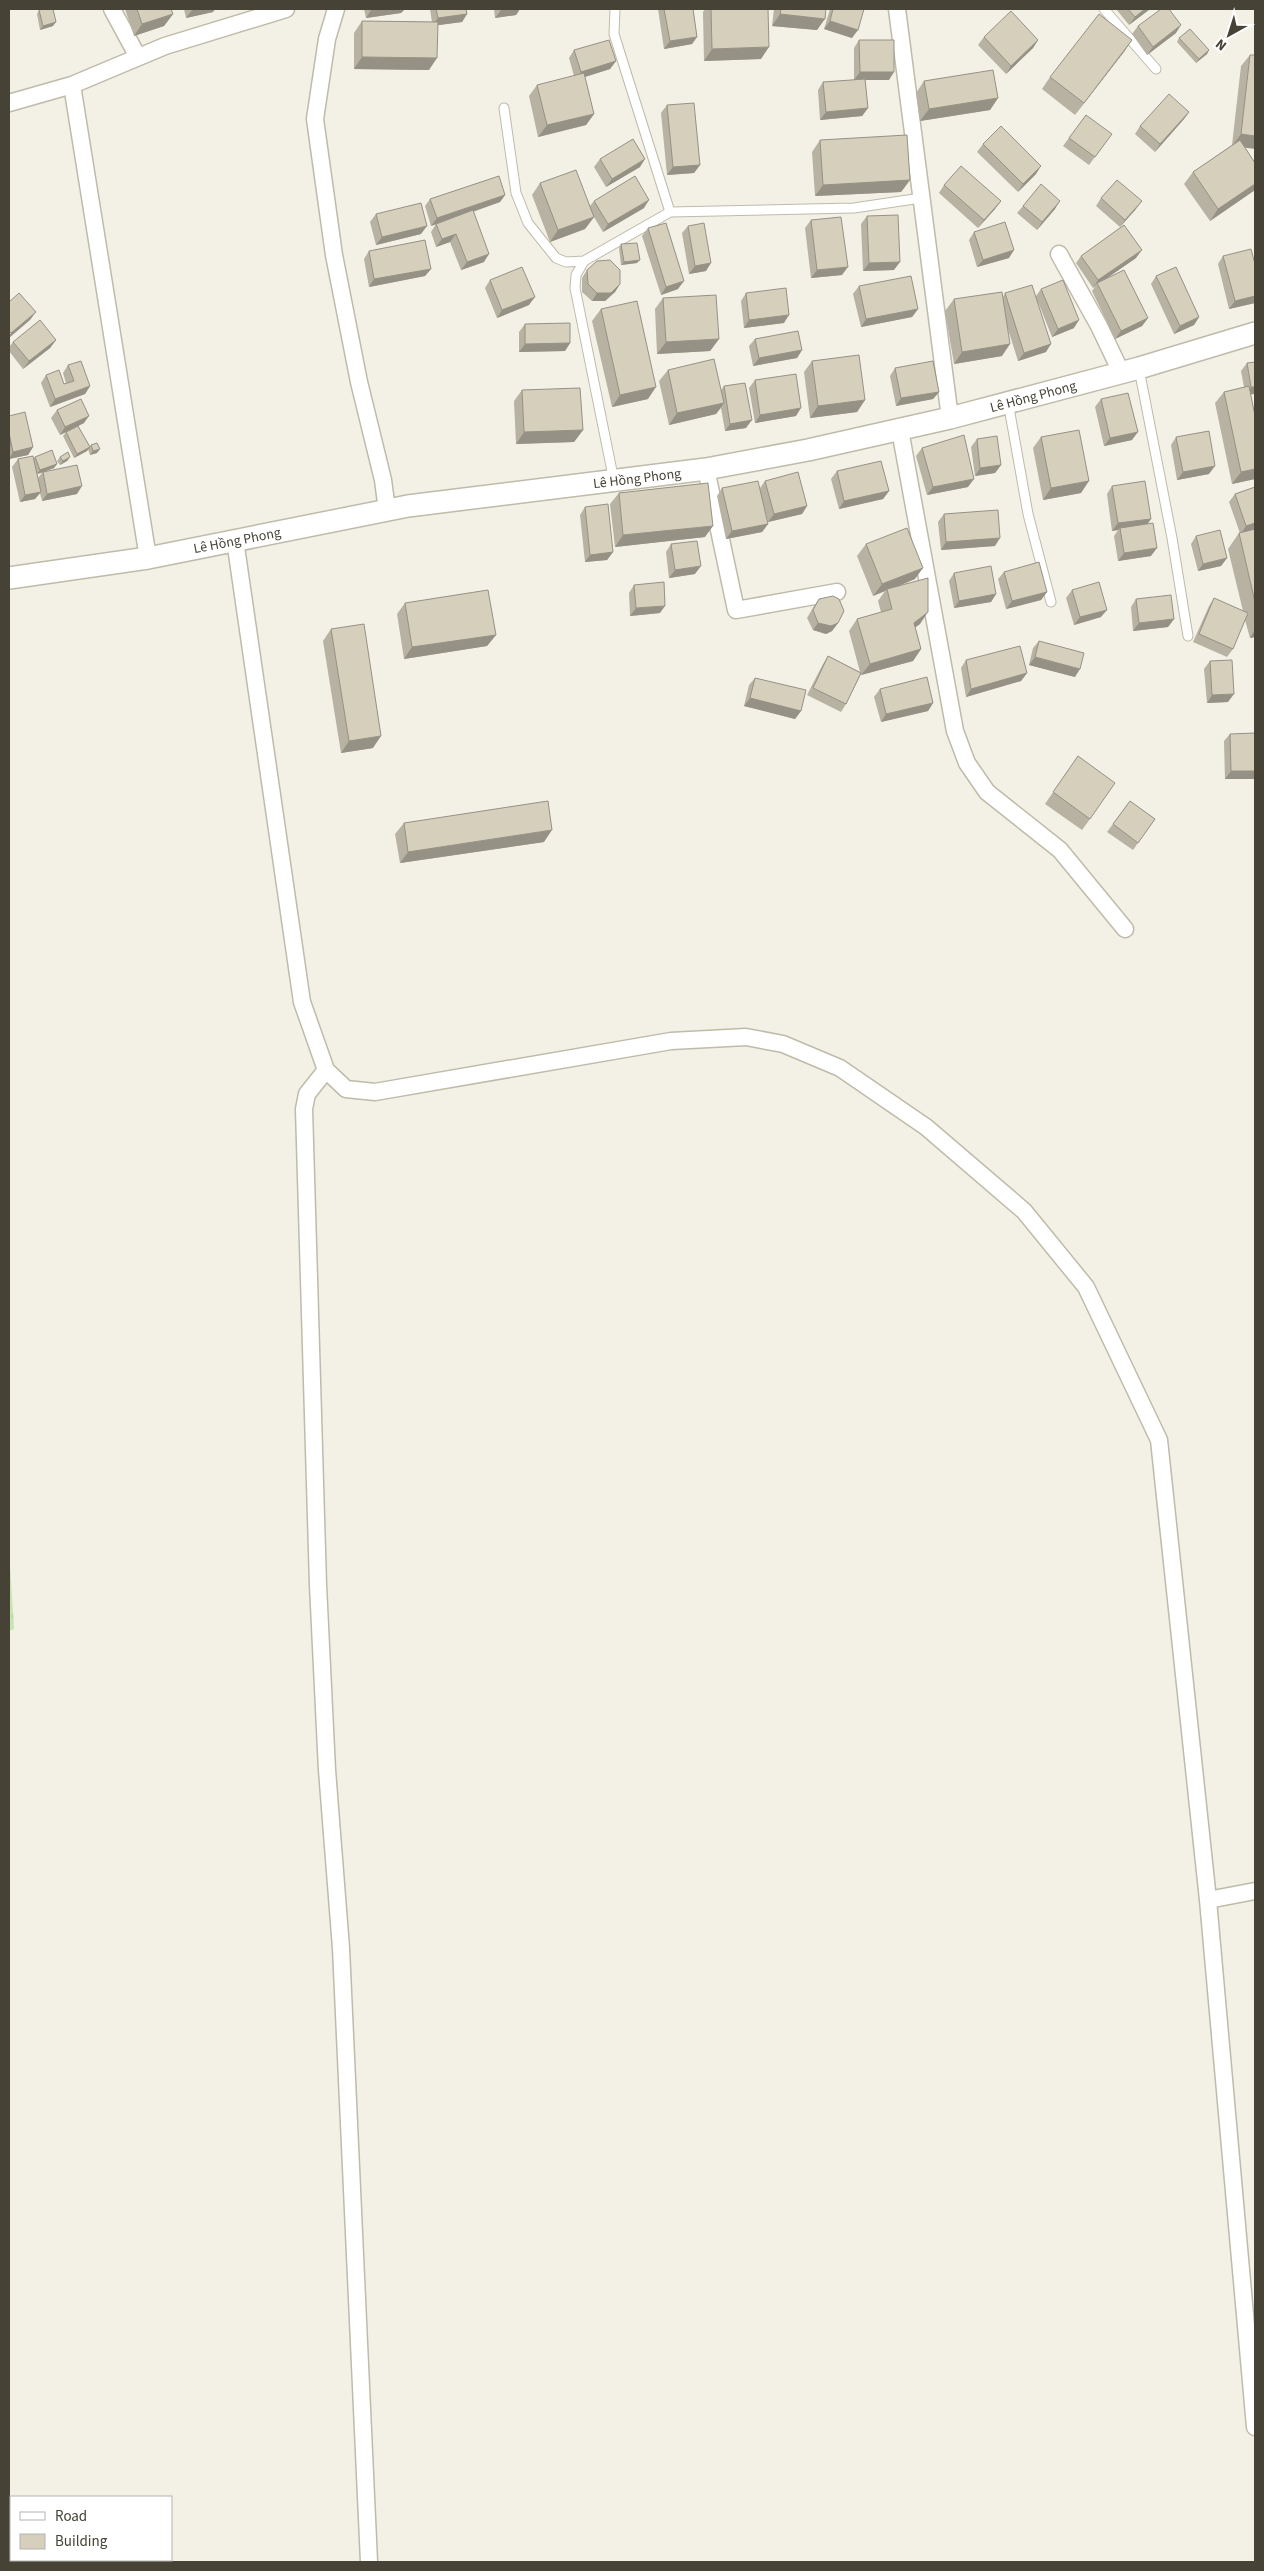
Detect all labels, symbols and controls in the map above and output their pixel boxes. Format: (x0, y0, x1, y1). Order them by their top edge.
north arrow (1204, 10, 1254, 60)
text: N (1212, 34, 1231, 55)
street label: Lê Hồng Phong (988, 376, 1079, 418)
street label: Lê Hồng Phong (592, 464, 682, 494)
street label: Lê Hồng Phong (192, 523, 283, 559)
legend (10, 2496, 172, 2561)
text: Road (55, 2506, 87, 2527)
text: Building (55, 2531, 108, 2552)

